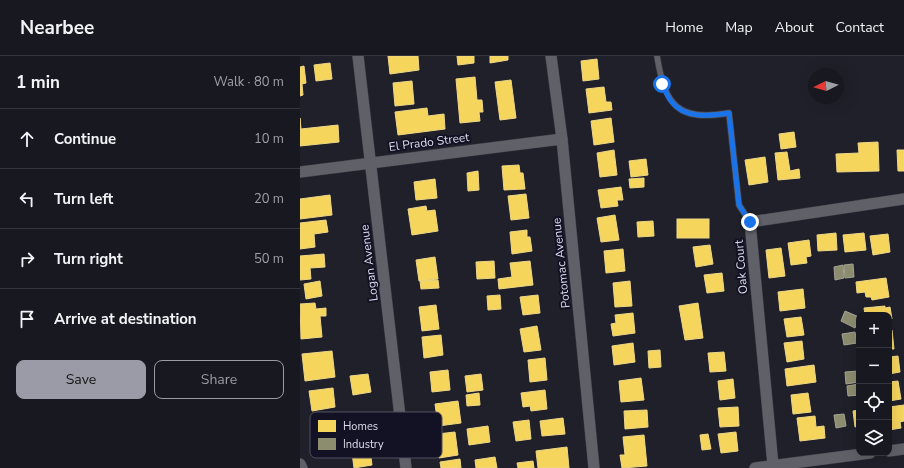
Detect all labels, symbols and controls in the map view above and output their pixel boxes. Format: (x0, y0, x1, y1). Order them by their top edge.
text: Nearbee (20, 15, 94, 41)
text: Home (665, 18, 703, 37)
text: Map (725, 18, 753, 37)
text: About (775, 18, 814, 37)
text: Contact (836, 18, 884, 37)
north arrow (808, 68, 844, 104)
text: 1 min (16, 71, 60, 94)
text: Walk · 80 m (213, 73, 284, 91)
route start (653, 75, 671, 93)
icon: ahead (16, 128, 38, 150)
text: Continue (54, 129, 116, 149)
street label: El Prado Street (388, 129, 471, 155)
text: 10 m (254, 130, 284, 148)
icon: left (16, 188, 38, 210)
text: Turn left (54, 189, 113, 209)
text: 20 m (254, 190, 284, 208)
route end (741, 213, 759, 231)
street label: Potomac Avenue (548, 217, 574, 309)
street label: Logan Avenue (356, 224, 382, 302)
street label: Oak Court (731, 238, 751, 295)
icon: right (16, 248, 38, 270)
text: Turn right (54, 249, 123, 269)
text: 50 m (254, 250, 284, 268)
icon: arrive (16, 308, 38, 330)
text: Arrive at destination (54, 309, 197, 329)
map controls (856, 312, 892, 456)
button: + (856, 312, 892, 348)
button: − (856, 348, 892, 384)
button: Save (16, 360, 146, 399)
button: Share (154, 360, 284, 399)
button: locate (856, 384, 892, 420)
legend (310, 412, 442, 458)
text: Homes (343, 419, 378, 434)
button: layers (856, 420, 892, 456)
text: Industry (343, 437, 384, 452)

